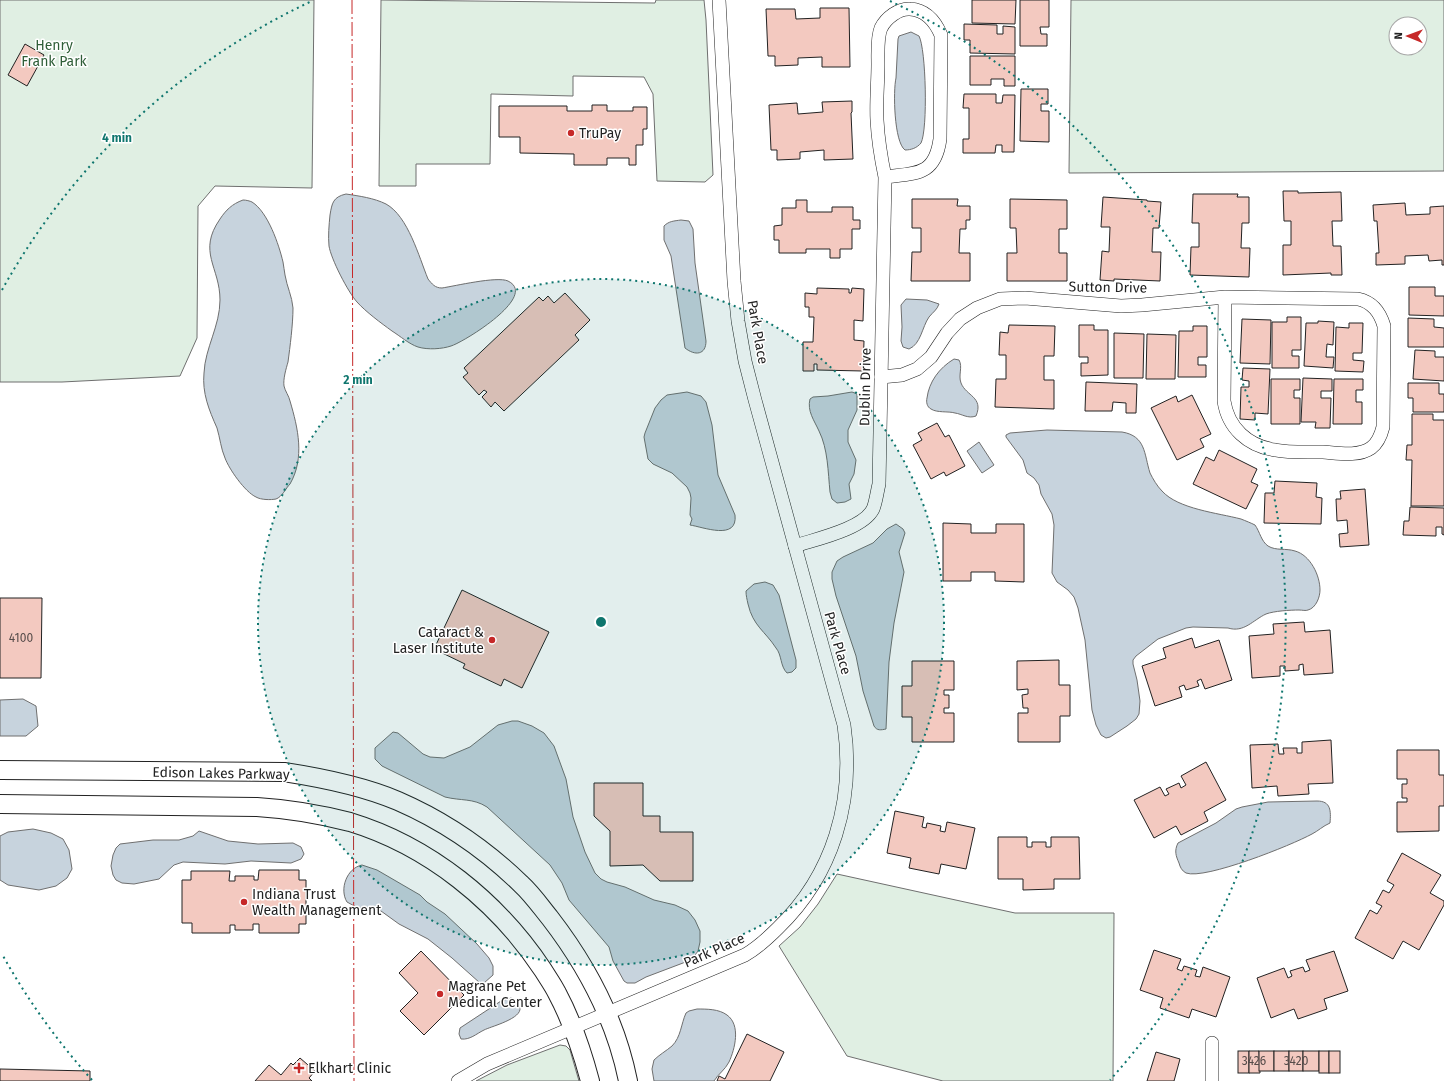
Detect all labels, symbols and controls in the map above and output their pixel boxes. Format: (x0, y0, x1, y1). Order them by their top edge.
north arrow (1388, 16, 1428, 56)
text: N (1392, 32, 1405, 40)
park label: Henry Frank Park (21, 37, 88, 70)
place label: TruPay (579, 125, 621, 142)
marker: TruPay (566, 128, 576, 138)
text: 4 min (102, 131, 132, 145)
street label: Sutton Drive (1069, 278, 1147, 297)
street label: Park Place (743, 299, 772, 366)
street label: Dublin Drive (856, 348, 875, 426)
text: 2 min (343, 373, 373, 387)
street label: Park Place (820, 610, 855, 677)
centre of rings (594, 615, 608, 629)
place label: Cataract & Laser Institute (393, 624, 484, 657)
house number: 4100 (9, 631, 33, 645)
marker: Cataract & Laser Institute (487, 635, 497, 645)
street label: Edison Lakes Parkway (152, 764, 290, 783)
place label: Indiana Trust Wealth Management (252, 886, 382, 919)
marker: Indiana Trust Wealth Management (239, 897, 249, 907)
street label: Park Place (681, 929, 747, 971)
place label: Magrane Pet Medical Center (448, 978, 543, 1011)
marker: Magrane Pet Medical Center (435, 989, 445, 999)
house number: 3426 (1242, 1054, 1266, 1068)
house number: 3420 (1284, 1054, 1309, 1068)
place label: Elkhart Clinic (308, 1060, 392, 1077)
marker: Elkhart Clinic (293, 1062, 305, 1074)

